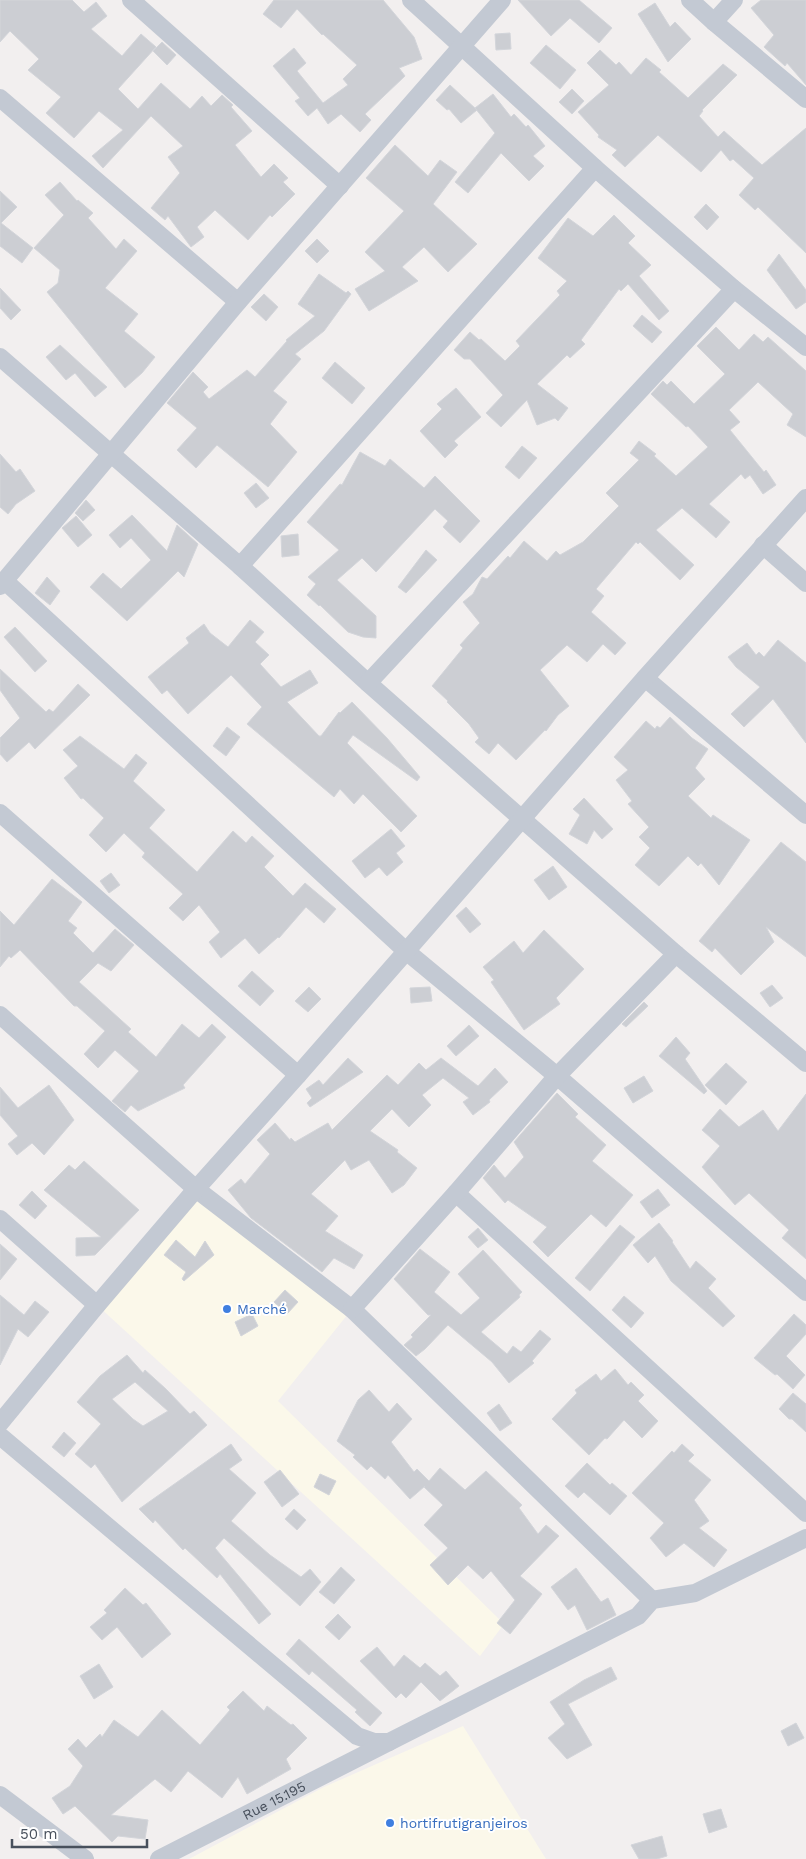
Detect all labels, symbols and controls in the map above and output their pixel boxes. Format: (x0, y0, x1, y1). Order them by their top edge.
place label: Marché (237, 1301, 287, 1317)
marker: Marché (221, 1303, 233, 1315)
street label: Rue 15.195 (240, 1778, 308, 1823)
place label: hortifrutigranjeiros (400, 1815, 528, 1831)
scale bar (12, 1816, 148, 1848)
marker: hortifrutigranjeiros (384, 1817, 396, 1829)
text: 50 m (20, 1825, 57, 1843)

